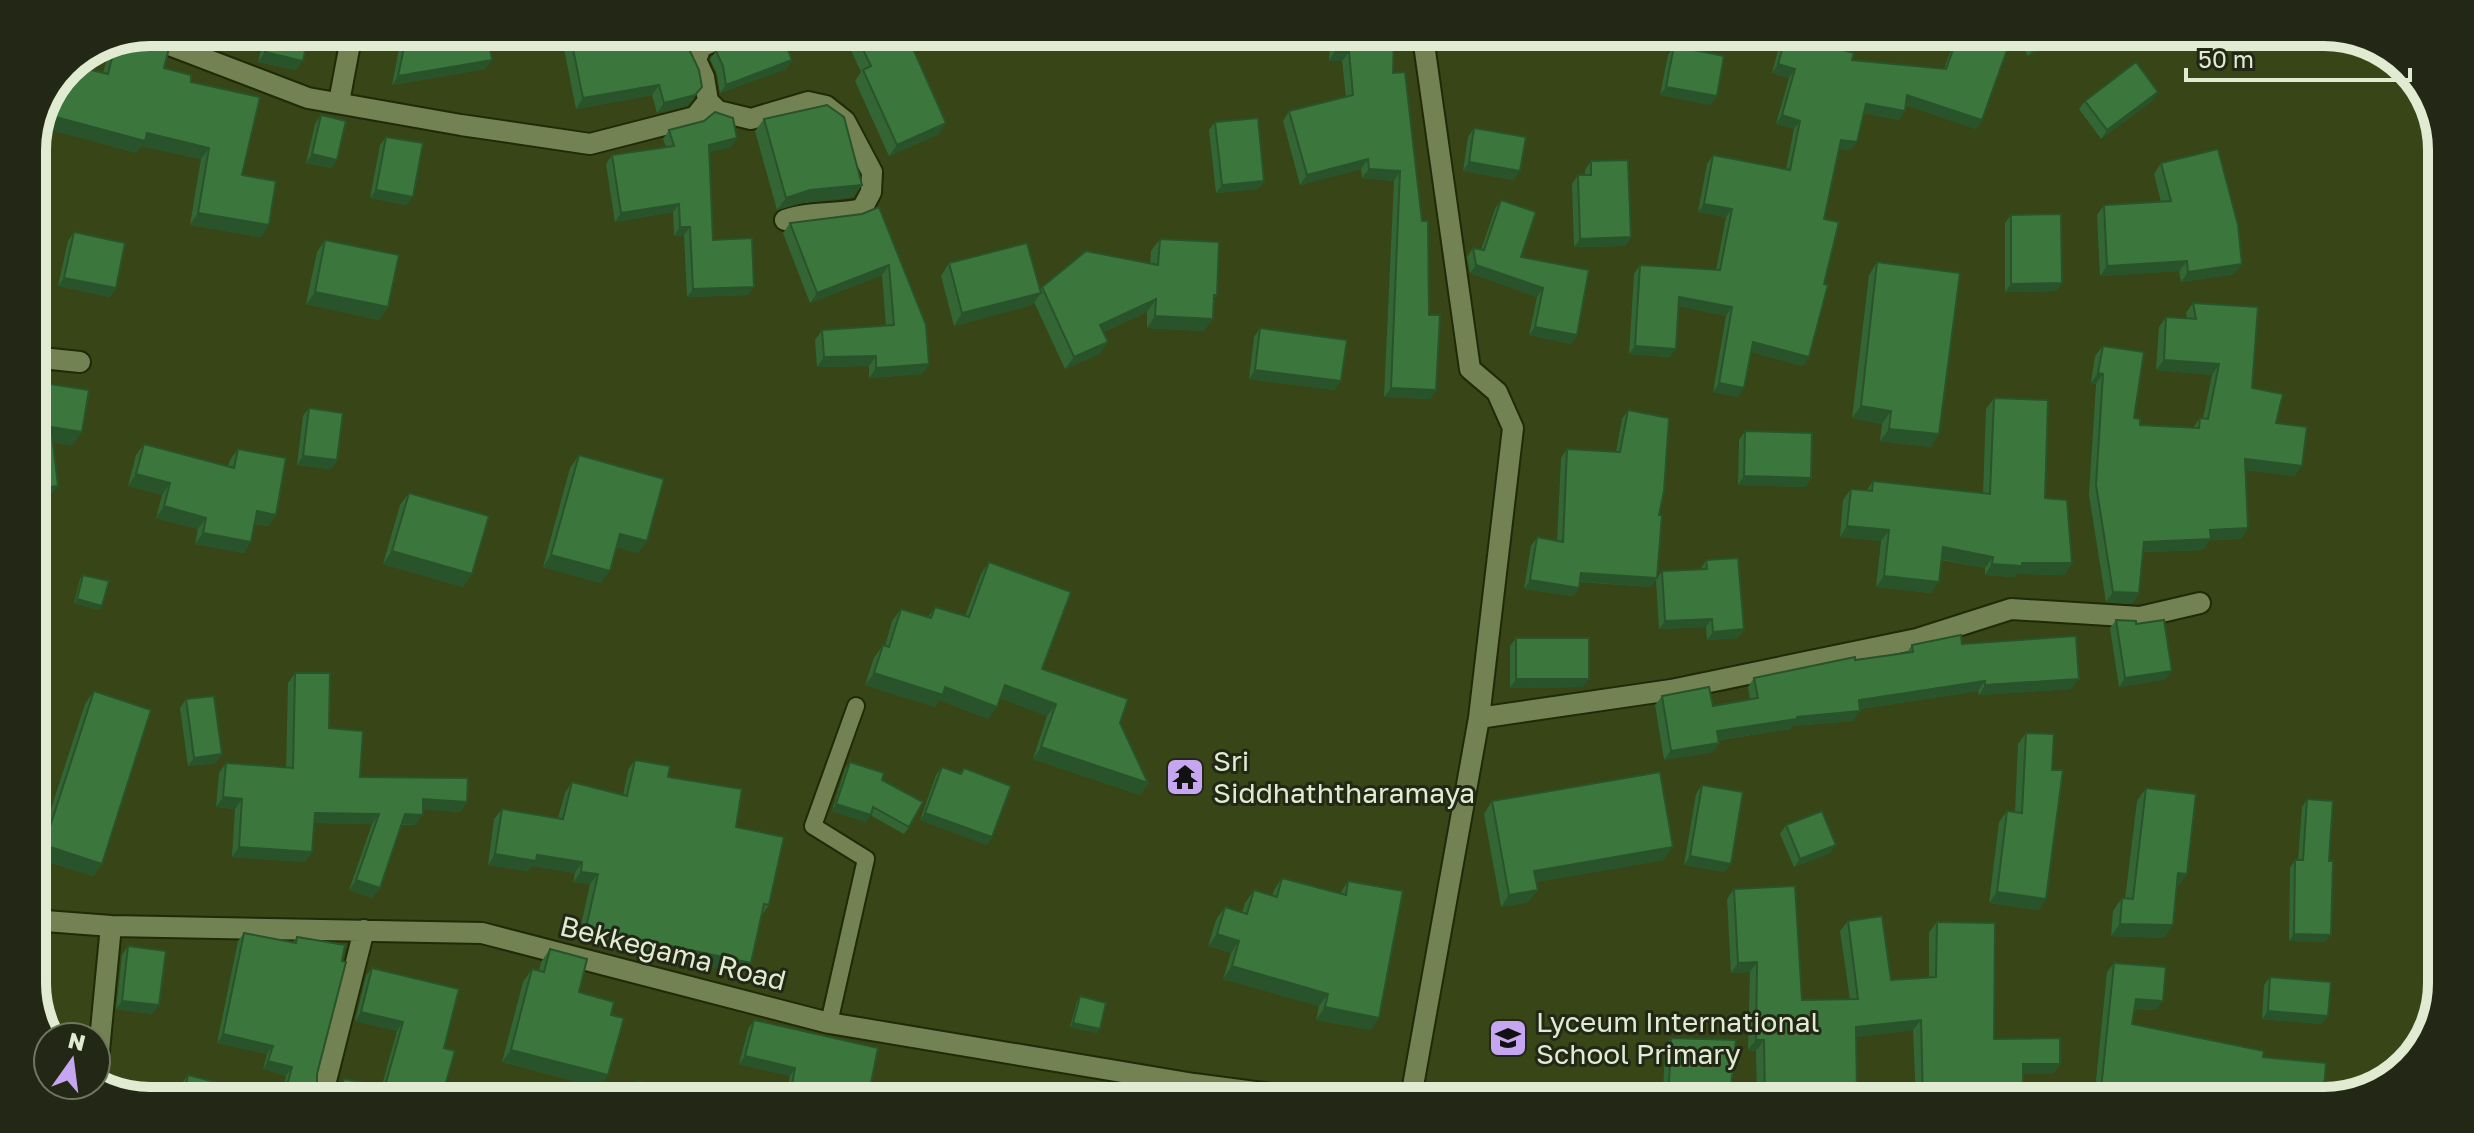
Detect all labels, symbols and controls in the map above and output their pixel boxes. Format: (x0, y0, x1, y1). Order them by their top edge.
scale bar (2186, 32, 2410, 82)
text: 50 m (2198, 44, 2254, 73)
place label: Sri Siddhaththaramaya (1213, 744, 1475, 809)
temple icon: Sri Siddhaththaramaya (1164, 756, 1206, 798)
street label: Bekkegama Road (557, 908, 789, 997)
place label: Lyceum International School Primary (1536, 1005, 1819, 1070)
school or university icon: Lyceum International School Primary (1487, 1017, 1529, 1059)
north arrow (32, 1021, 112, 1101)
text: N (66, 1026, 88, 1056)

